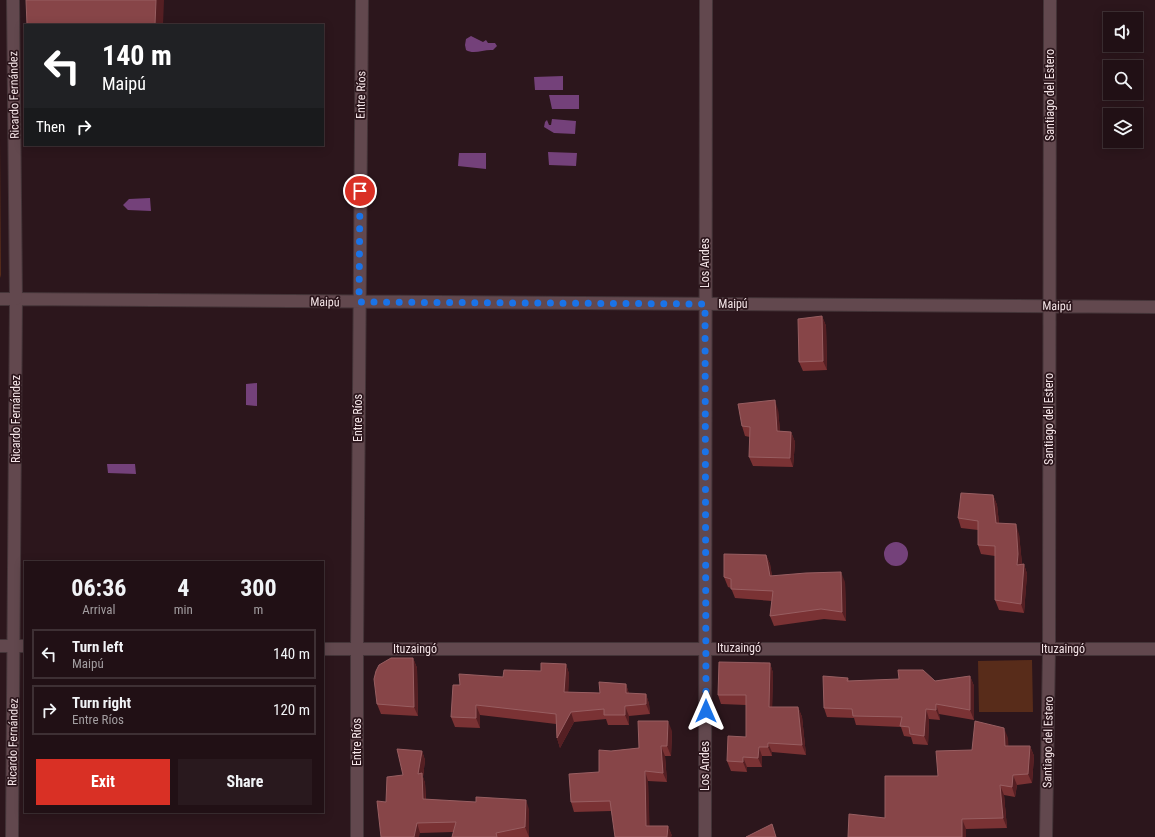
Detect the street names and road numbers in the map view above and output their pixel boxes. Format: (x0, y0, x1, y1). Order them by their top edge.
street label: Santiago del Estero (1043, 49, 1057, 141)
street label: Ricardo Fernández (6, 51, 22, 139)
street label: Entre Ríos (354, 71, 368, 119)
street label: Los Andes (698, 238, 712, 288)
street label: Maipú (310, 295, 340, 309)
street label: Maipú (718, 297, 748, 311)
street label: Maipú (1042, 299, 1072, 313)
street label: Santiago del Estero (1042, 373, 1056, 465)
street label: Ricardo Fernández (9, 375, 23, 463)
street label: Entre Ríos (351, 394, 365, 442)
street label: Ituzaingó (717, 641, 761, 655)
street label: Ituzaingó (393, 642, 437, 656)
street label: Ituzaingó (1041, 642, 1085, 656)
street label: Santiago del Estero (1040, 696, 1056, 788)
street label: Ricardo Fernández (5, 698, 21, 786)
street label: Entre Ríos (350, 718, 364, 766)
street label: Los Andes (698, 741, 712, 791)

